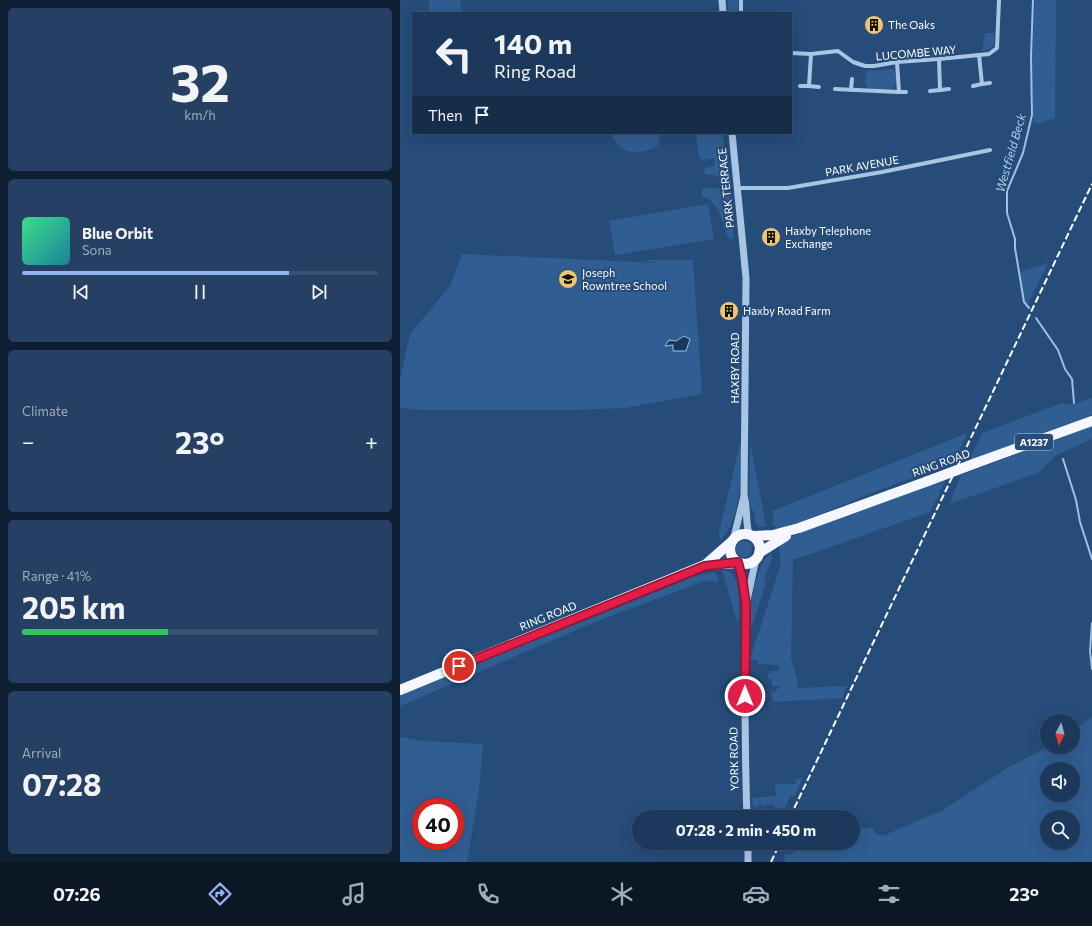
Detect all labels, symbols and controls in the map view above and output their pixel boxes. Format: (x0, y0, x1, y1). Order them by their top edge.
building icon: The Oaks (863, 14, 885, 36)
place label: The Oaks (888, 18, 935, 31)
text: 140 m (494, 26, 572, 60)
icon: left (428, 28, 480, 80)
street label: LUCOMBE WAY (875, 42, 957, 63)
text: 32 (170, 49, 230, 113)
text: Ring Road (494, 60, 576, 82)
icon: arrive (471, 104, 493, 126)
text: Then (428, 106, 463, 124)
text: km/h (184, 107, 216, 123)
water label: Westfield Beck (992, 111, 1028, 194)
street label: PARK TERRACE (715, 147, 736, 229)
street label: PARK AVENUE (824, 153, 900, 178)
text: Blue Orbit (82, 224, 153, 242)
place label: Haxby Telephone Exchange (785, 224, 871, 250)
building icon: Haxby Telephone Exchange (760, 226, 782, 248)
text: Sona (82, 242, 112, 258)
place label: Joseph Rowntree School (582, 266, 667, 292)
school or university icon: Joseph Rowntree School (557, 268, 579, 290)
icon: previous (70, 281, 92, 303)
icon: pause (189, 281, 211, 303)
icon: next (308, 281, 330, 303)
building icon: Haxby Road Farm (718, 300, 740, 322)
place label: Haxby Road Farm (743, 304, 831, 317)
street label: HAXBY ROAD (728, 332, 741, 404)
text: Climate (22, 403, 68, 419)
text: 23° (175, 423, 225, 460)
text: − (22, 428, 35, 455)
text: + (365, 428, 378, 455)
road number: A1237 (1015, 434, 1053, 450)
street label: RING ROAD (910, 446, 971, 479)
text: Range · 41% (22, 568, 91, 584)
text: 205 km (22, 588, 125, 625)
street label: RING ROAD (517, 598, 578, 633)
pin (442, 649, 476, 683)
icon: arrive (448, 655, 470, 677)
position arrow (724, 675, 766, 717)
north arrow (1040, 714, 1080, 754)
map controls (1040, 714, 1080, 850)
street label: YORK ROAD (726, 727, 741, 791)
text: Arrival (22, 745, 61, 761)
button: sound (1040, 762, 1080, 802)
text: 07:28 (22, 765, 102, 802)
speed limit sign: 40 (412, 798, 464, 850)
button: search (1040, 810, 1080, 850)
text: 07:28 · 2 min · 450 m (676, 821, 816, 839)
icon: directions (206, 880, 234, 908)
icon: music (340, 880, 368, 908)
icon: phone (474, 880, 502, 908)
icon: climate (608, 880, 636, 908)
icon: car (742, 880, 770, 908)
icon: filters (875, 880, 903, 908)
text: 07:26 (53, 883, 101, 905)
text: 23° (1009, 883, 1039, 905)

